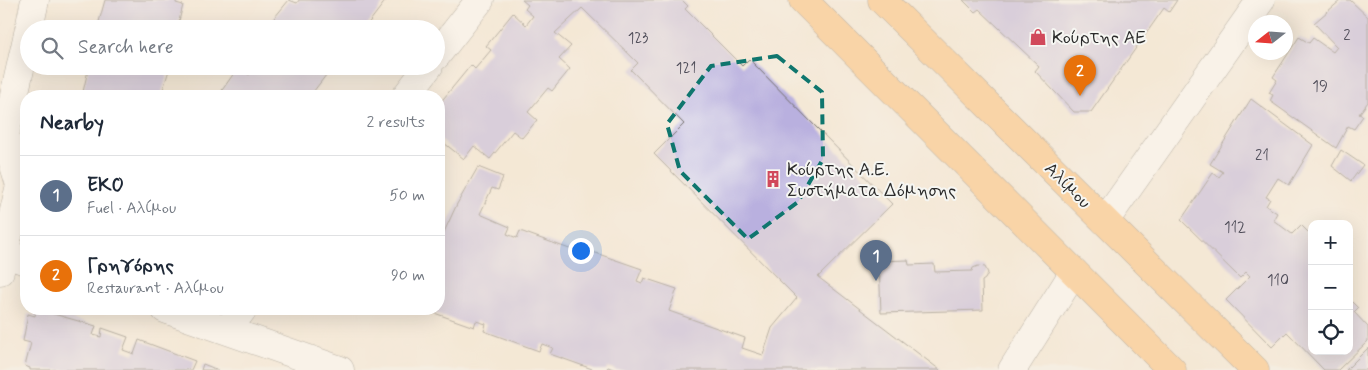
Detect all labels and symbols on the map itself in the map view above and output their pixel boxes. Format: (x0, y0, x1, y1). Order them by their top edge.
north arrow (1248, 15, 1293, 60)
place label: Κούρτης ΑΕ (1052, 26, 1146, 50)
house number: 2 (1343, 26, 1351, 46)
shop icon: Κούρτης ΑΕ (1028, 27, 1048, 47)
house number: 123 (628, 29, 648, 49)
pin: 2 (1064, 55, 1096, 96)
house number: 121 (676, 59, 696, 79)
house number: 19 (1312, 77, 1328, 97)
house number: 21 (1255, 146, 1269, 166)
street label: Αλίμου (1039, 157, 1096, 214)
place label: Κούρτης Α.Ε. Συστήματα Δόμησης (787, 158, 956, 203)
building icon: Κούρτης Α.Ε. Συστήματα Δόμησης (763, 169, 783, 189)
house number: 112 (1224, 218, 1246, 238)
your location (568, 238, 594, 264)
pin: 1 (860, 240, 892, 281)
house number: 110 (1267, 271, 1289, 291)

